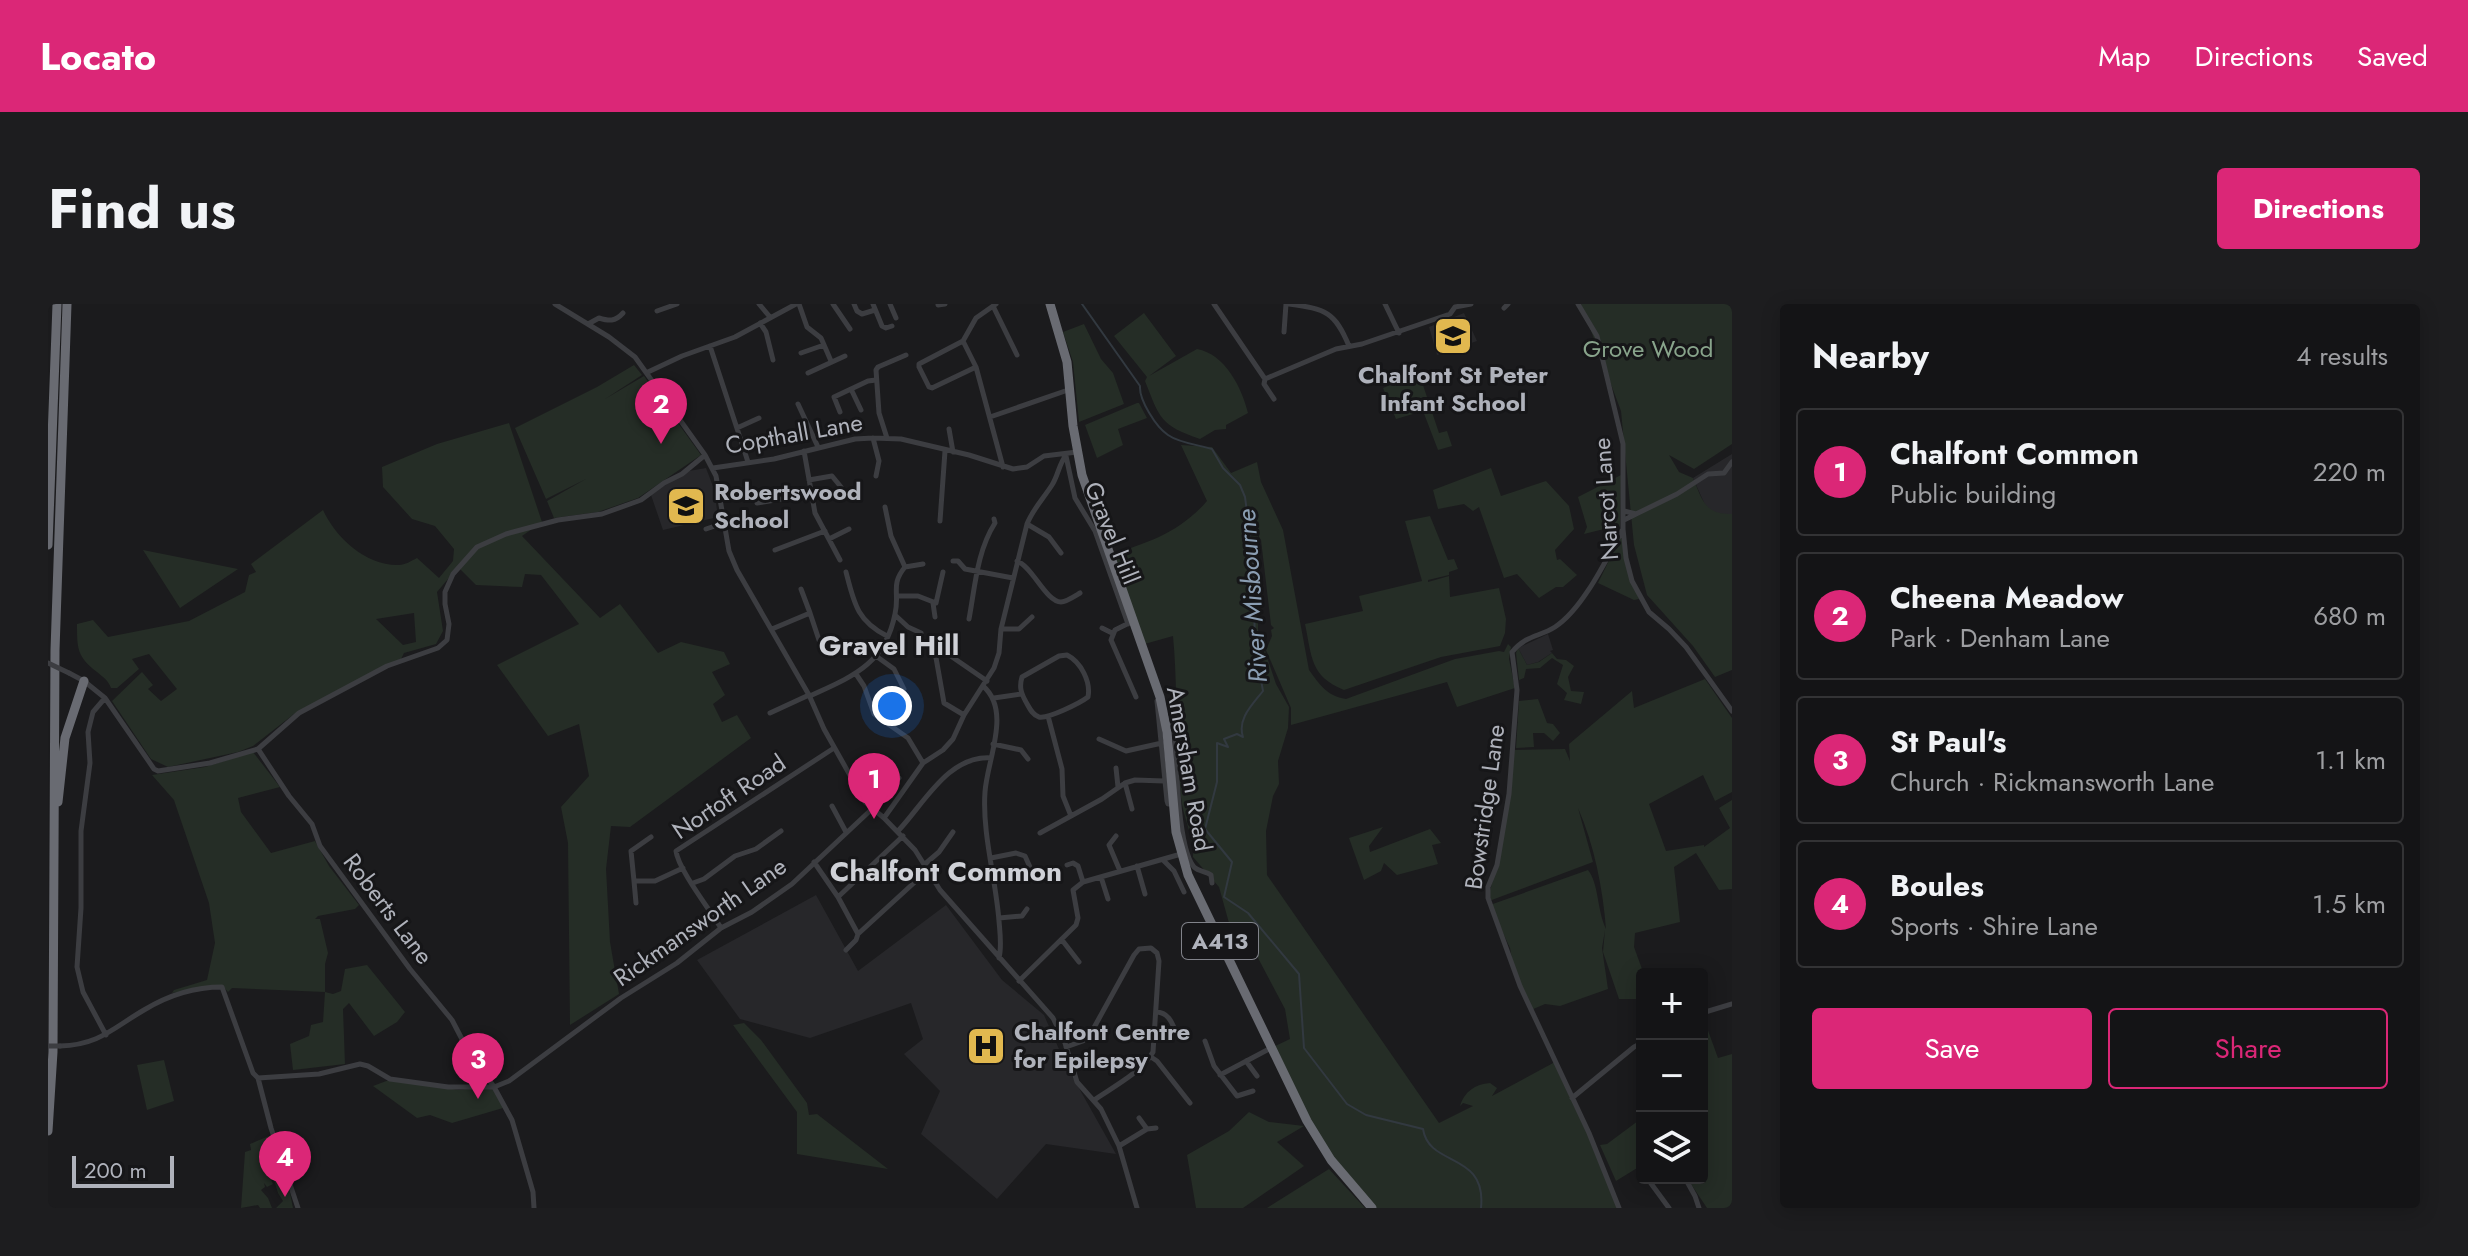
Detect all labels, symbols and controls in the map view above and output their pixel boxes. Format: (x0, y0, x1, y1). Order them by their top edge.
text: Locato (40, 29, 156, 84)
text: Map (2098, 36, 2150, 77)
text: Directions (2194, 36, 2313, 77)
text: Saved (2357, 36, 2428, 77)
text: Find us (48, 168, 236, 249)
button: Directions (2217, 168, 2420, 249)
school or university icon: Chalfont St Peter Infant School (1432, 315, 1474, 357)
park label: Grove Wood (1583, 331, 1713, 366)
text: Nearby (1812, 332, 1929, 381)
text: 4 results (2296, 337, 2388, 375)
place label: Chalfont St Peter Infant School (1358, 357, 1548, 420)
pin: 2 (635, 378, 687, 444)
street label: Copthall Lane (723, 404, 865, 463)
text: Chalfont Common (1890, 432, 2139, 475)
street label: Narcot Lane (1584, 437, 1627, 562)
text: 1 (1833, 453, 1847, 491)
text: 220 m (2313, 453, 2386, 491)
place label: Robertswood School (714, 474, 862, 537)
text: Public building (1890, 475, 2056, 513)
street label: Gravel Hill (1076, 476, 1149, 589)
school or university icon: Robertswood School (665, 485, 707, 527)
water label: River Misbourne (1227, 508, 1277, 684)
text: Cheena Meadow (1890, 576, 2124, 619)
text: 2 (1831, 597, 1849, 635)
text: 680 m (2313, 597, 2386, 635)
text: Park · Denham Lane (1890, 619, 2110, 657)
district label: Gravel Hill (819, 625, 959, 666)
street label: Amersham Road (1158, 684, 1221, 854)
your location (872, 686, 912, 726)
text: St Paul's (1890, 720, 2007, 763)
street label: Bowstridge Lane (1456, 722, 1513, 892)
text: 3 (1832, 741, 1848, 779)
text: 1.1 km (2315, 741, 2386, 779)
street label: Nortoft Road (665, 746, 793, 848)
pin: 1 (848, 753, 900, 819)
text: Church · Rickmansworth Lane (1890, 763, 2214, 801)
street label: Roberts Lane (335, 846, 442, 971)
street label: Rickmansworth Lane (606, 849, 793, 995)
district label: Chalfont Common (830, 851, 1062, 892)
text: Boules (1890, 864, 1984, 907)
text: 4 (1831, 885, 1849, 923)
text: 1.5 km (2312, 885, 2386, 923)
text: Sports · Shire Lane (1890, 907, 2098, 945)
road number: A413 (1182, 923, 1258, 959)
map controls (1636, 968, 1708, 1184)
button: + (1636, 968, 1708, 1040)
button: Save (1812, 1008, 2092, 1089)
button: Share (2108, 1008, 2388, 1089)
place label: Chalfont Centre for Epilepsy (1014, 1014, 1190, 1077)
hospital icon: Chalfont Centre for Epilepsy (965, 1025, 1007, 1067)
pin: 3 (452, 1033, 504, 1099)
button: − (1636, 1040, 1708, 1112)
button: layers (1636, 1112, 1708, 1184)
pin: 4 (259, 1131, 311, 1197)
scale bar (72, 1152, 174, 1188)
text: 200 m (84, 1154, 147, 1186)

